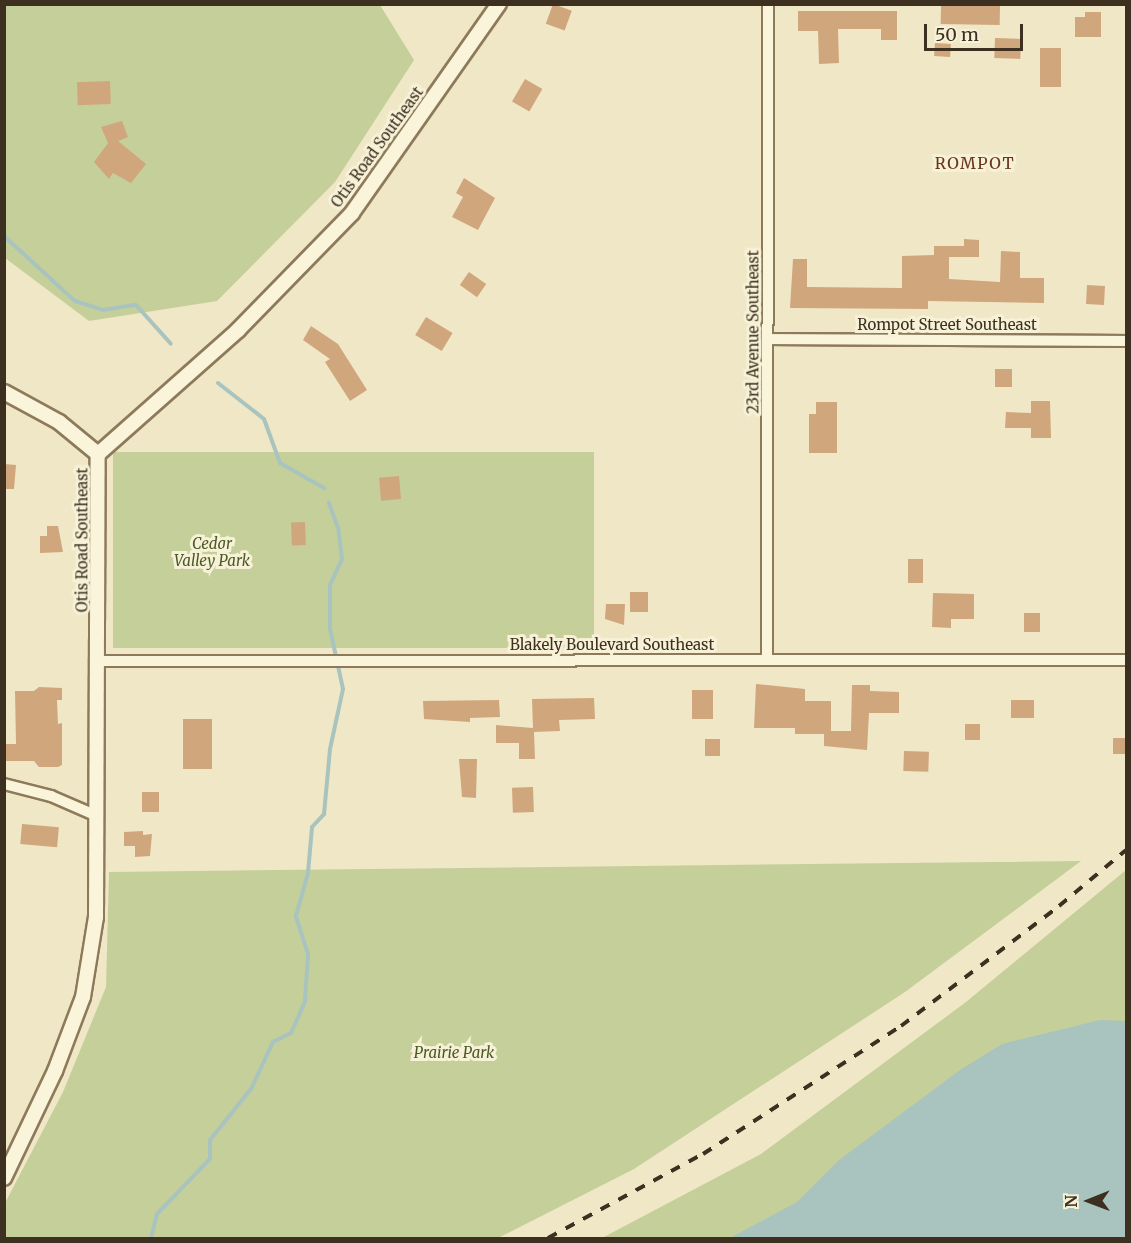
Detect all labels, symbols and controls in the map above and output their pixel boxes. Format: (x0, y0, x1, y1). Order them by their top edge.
scale bar (927, 12, 1026, 50)
text: 50 m (935, 23, 979, 46)
street label: Otis Road Southeast (327, 83, 427, 211)
district label: ROMPOT (935, 153, 1015, 173)
street label: 23rd Avenue Southeast (744, 250, 762, 414)
street label: Rompot Street Southeast (857, 316, 1037, 334)
street label: Otis Road Southeast (73, 468, 91, 612)
park label: Cedar Valley Park (174, 534, 250, 569)
street label: Blakely Boulevard Southeast (510, 636, 714, 654)
park label: Prairie Park (414, 1044, 494, 1062)
north arrow (1059, 1171, 1119, 1231)
text: N (1061, 1195, 1081, 1208)

